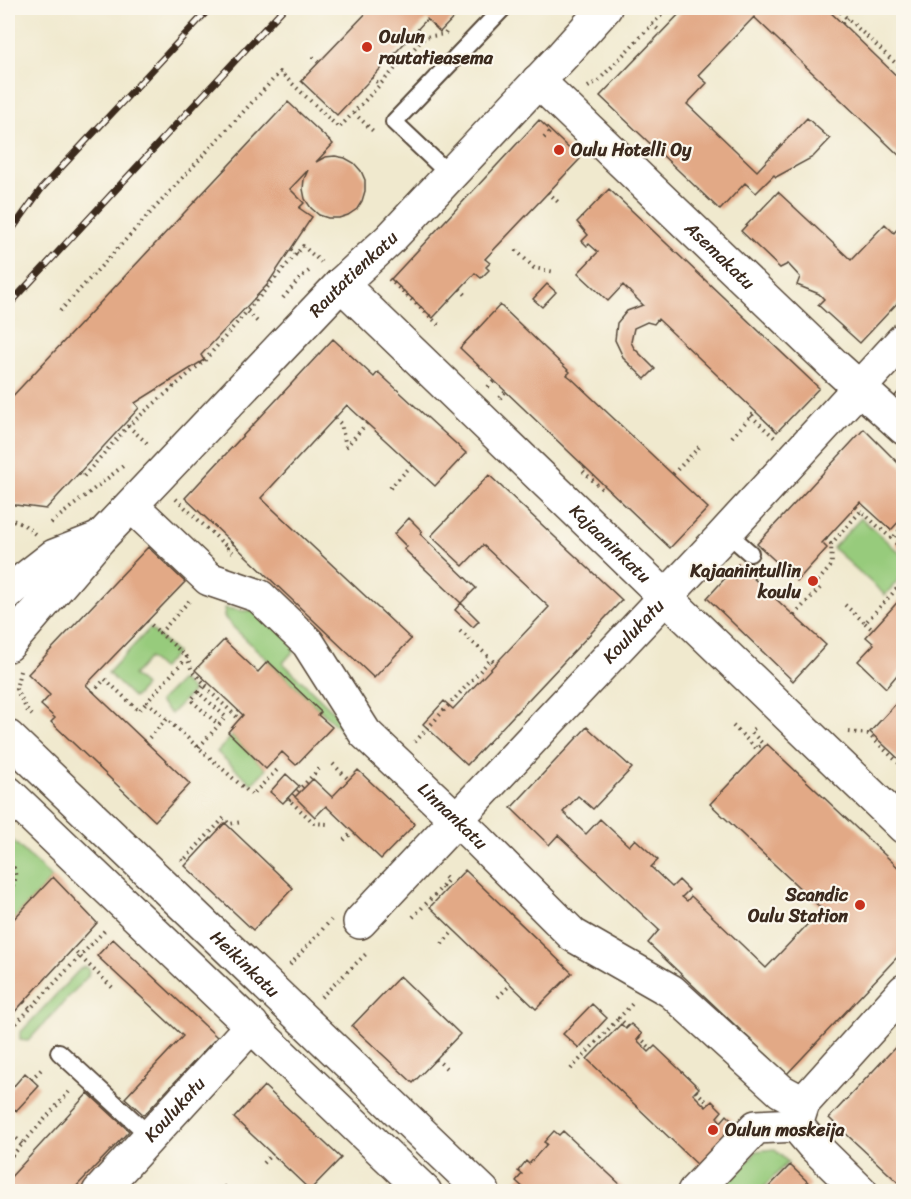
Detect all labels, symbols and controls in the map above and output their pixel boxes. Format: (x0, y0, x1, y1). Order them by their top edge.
place label: Oulun rautatieasema (378, 21, 494, 74)
marker: Oulun rautatieasema (360, 40, 374, 54)
place label: Oulu Hotelli Oy (571, 134, 692, 166)
marker: Oulu Hotelli Oy (552, 143, 566, 157)
street label: Asemakatu (676, 213, 763, 298)
street label: Rautatienkatu (301, 223, 406, 325)
street label: Kajaaninkatu (561, 496, 659, 592)
place label: Kajaanintullin koulu (689, 555, 801, 608)
marker: Kajaanintullin koulu (806, 574, 820, 588)
street label: Koulukatu (594, 591, 673, 671)
street label: Linnankatu (410, 774, 496, 858)
place label: Scandic Oulu Station (748, 879, 849, 932)
marker: Scandic Oulu Station (853, 898, 867, 912)
street label: Heikinkatu (202, 922, 288, 1006)
street label: Koulukatu (136, 1069, 214, 1150)
place label: Oulun moskeija (725, 1114, 846, 1146)
marker: Oulun moskeija (706, 1123, 720, 1137)

